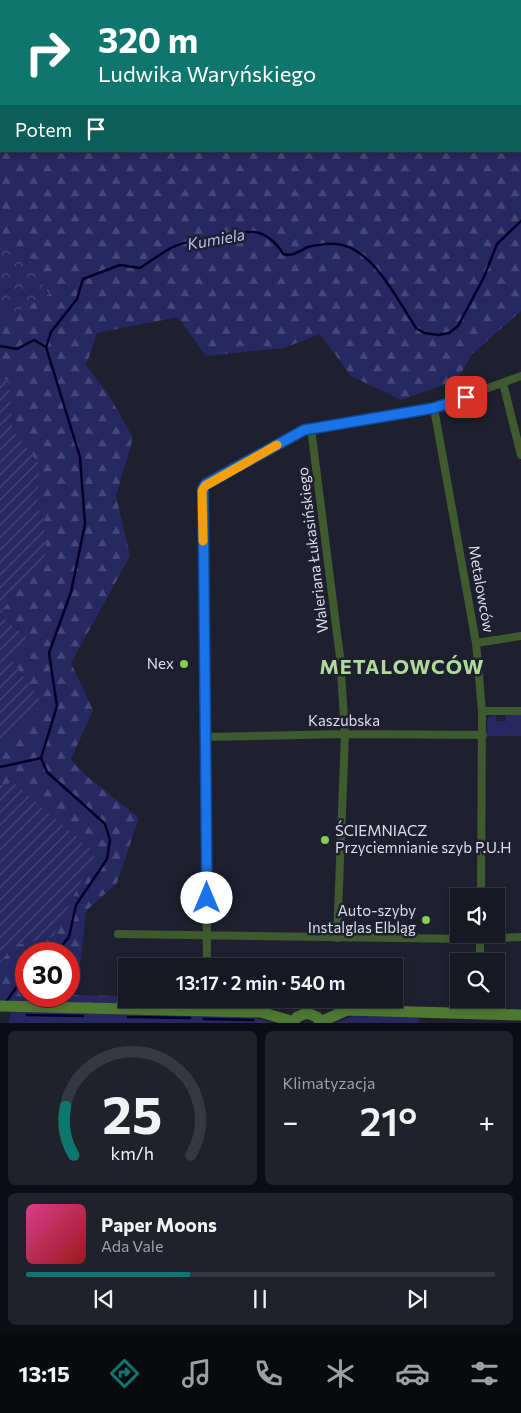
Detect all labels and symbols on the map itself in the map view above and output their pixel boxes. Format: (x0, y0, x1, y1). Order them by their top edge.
water label: Kumiela (185, 224, 246, 253)
pin (445, 376, 487, 418)
street label: Waleriana Łukasińskiego (293, 466, 331, 634)
street label: Metalowców (465, 544, 499, 634)
place label: Nex (147, 654, 174, 672)
district label: METALOWCÓW (320, 654, 484, 678)
marker: Nex (178, 658, 190, 670)
street label: Kaszubska (308, 711, 380, 729)
place label: ŚCIEMNIACZ Przyciemnianie szyb P.U.H (335, 820, 512, 856)
marker: ŚCIEMNIACZ Przyciemnianie szyb P.U.H (319, 834, 331, 846)
position arrow (180, 871, 232, 923)
place label: Auto-szyby Instalglas Elbląg (308, 901, 416, 936)
marker: Auto-szyby Instalglas Elbląg (420, 914, 432, 926)
speed limit sign: 30 (15, 942, 80, 1007)

